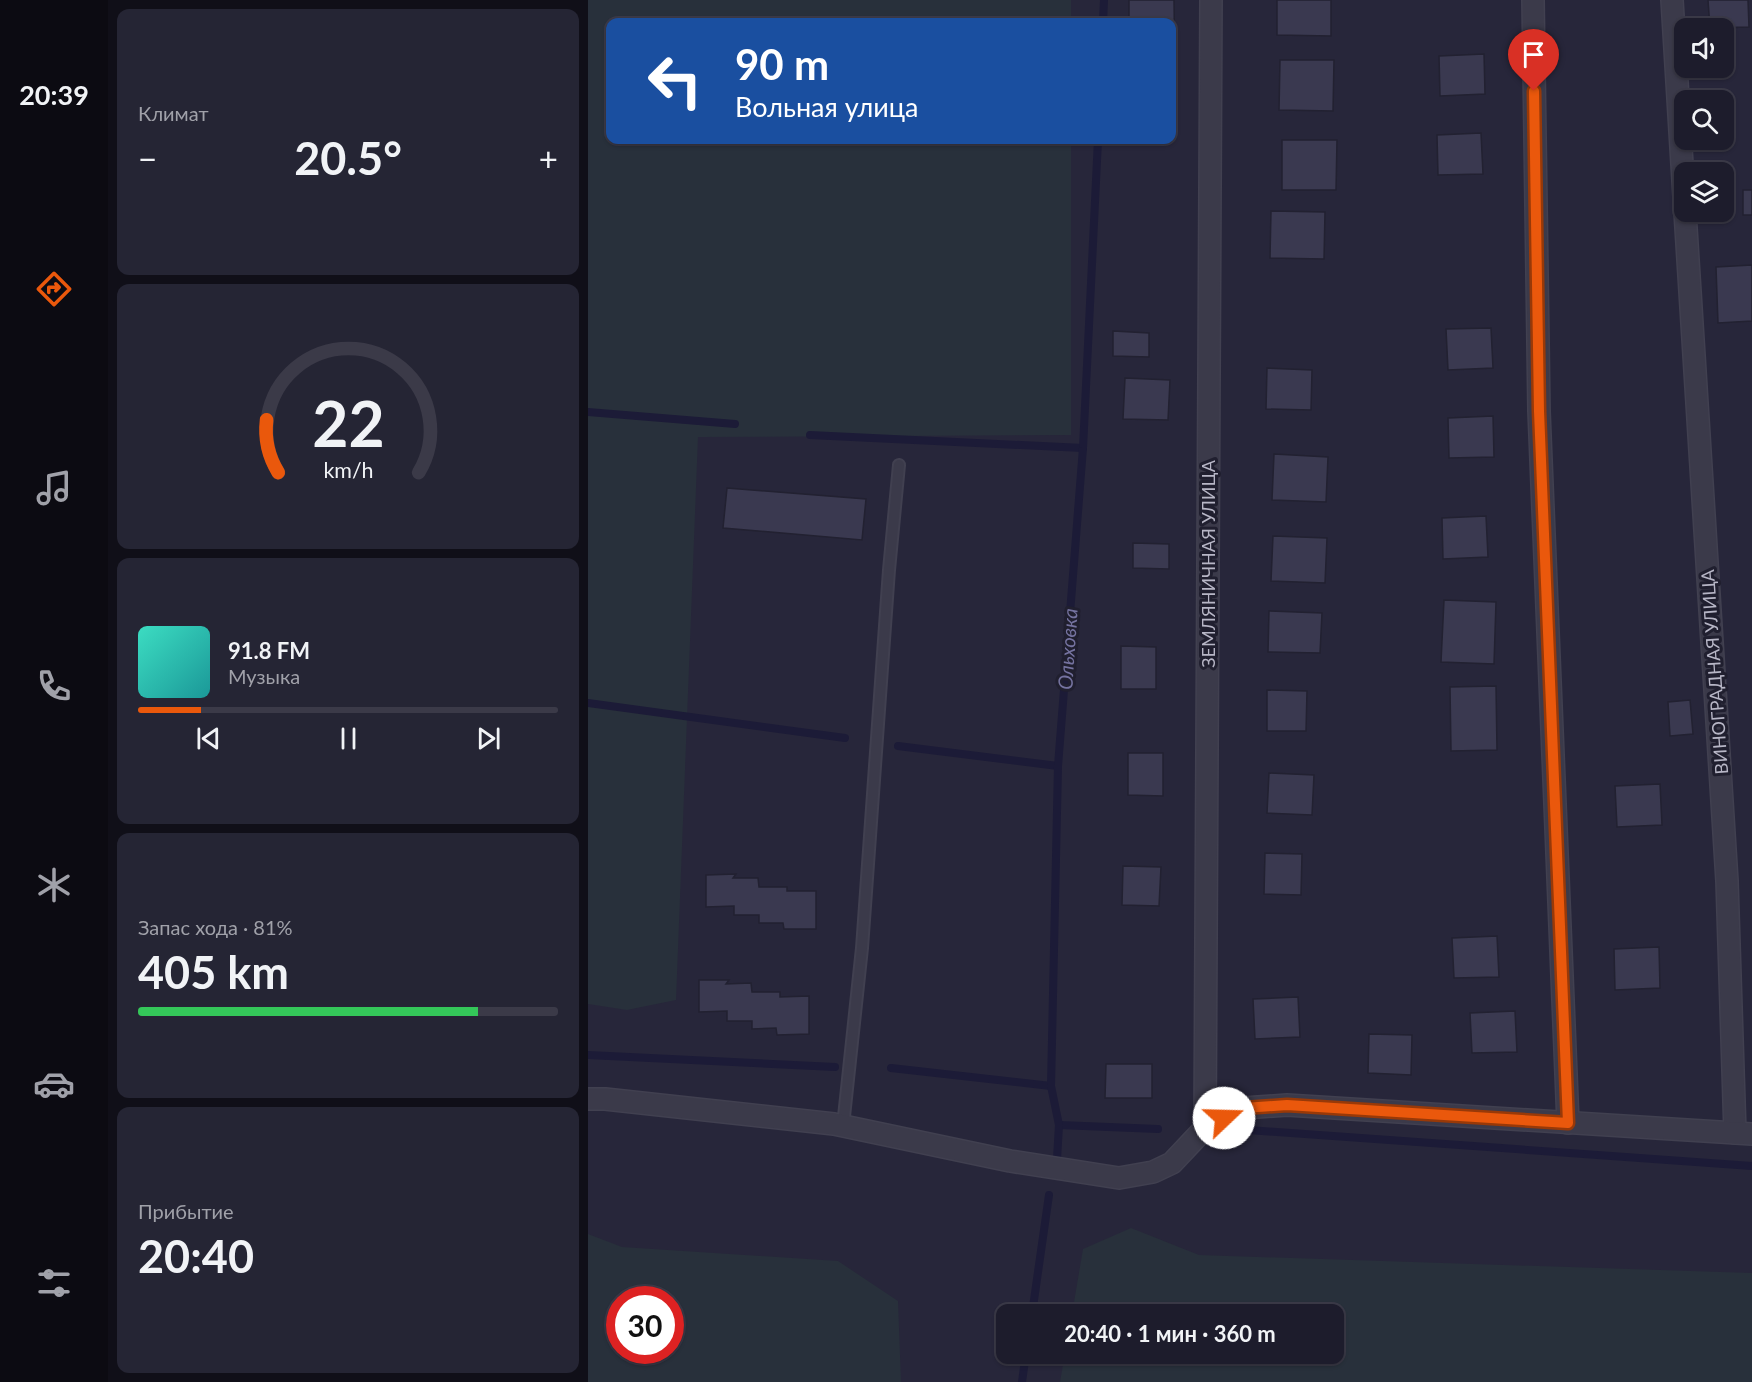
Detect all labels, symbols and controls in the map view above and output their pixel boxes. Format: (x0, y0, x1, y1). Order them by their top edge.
map controls (1674, 18, 1734, 222)
button: sound (1674, 18, 1734, 78)
pin (1508, 29, 1559, 91)
icon: arrive (1517, 38, 1550, 71)
text: 90 m (735, 39, 829, 89)
icon: left (636, 42, 714, 120)
text: 20:39 (19, 78, 89, 111)
text: Вольная улица (735, 90, 918, 123)
button: search (1674, 90, 1734, 150)
text: Климат (138, 101, 209, 125)
text: 20.5° (294, 131, 402, 185)
text: − (138, 138, 157, 178)
text: + (539, 138, 558, 178)
button: layers (1674, 162, 1734, 222)
icon: directions (33, 268, 75, 310)
text: 22 (312, 386, 384, 461)
text: km/h (323, 458, 373, 484)
street label: ЗЕМЛЯНИЧНАЯ УЛИЦА (1197, 459, 1219, 668)
icon: music (33, 467, 75, 509)
street label: ВИНОГРАДНАЯ УЛИЦА (1696, 568, 1732, 775)
water label: Ольховка (1052, 607, 1082, 691)
text: 91.8 FM (228, 637, 310, 664)
text: Музыка (228, 664, 300, 688)
icon: phone (33, 665, 75, 707)
icon: previous (192, 722, 225, 755)
icon: pause (332, 722, 365, 755)
icon: next (472, 722, 505, 755)
icon: climate (33, 864, 75, 906)
text: Запас хода · 81% (138, 915, 293, 939)
text: 405 km (138, 945, 289, 999)
icon: car (33, 1063, 75, 1105)
position arrow (1192, 1086, 1256, 1150)
text: Прибытие (138, 1199, 234, 1223)
text: 20:40 (138, 1229, 254, 1283)
icon: filters (33, 1262, 75, 1304)
speed limit sign: 30 (606, 1286, 684, 1364)
text: 20:40 · 1 мин · 360 m (1064, 1320, 1276, 1347)

